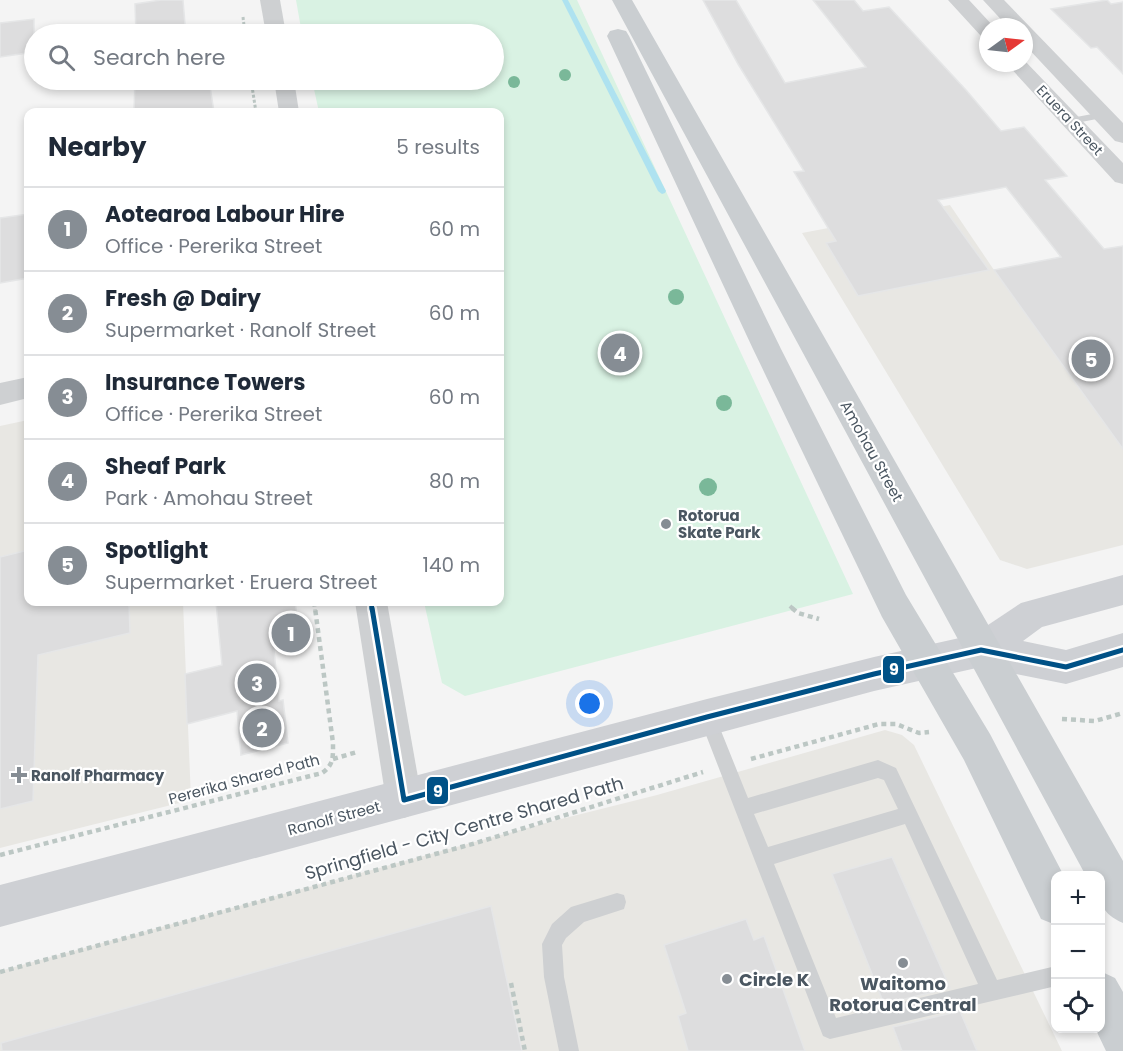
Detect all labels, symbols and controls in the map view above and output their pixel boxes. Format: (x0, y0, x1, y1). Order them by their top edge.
north arrow (979, 18, 1033, 72)
search box (24, 24, 504, 90)
icon: search (45, 41, 78, 74)
text: Search here (93, 42, 226, 73)
street label: Eruera Street (1032, 80, 1108, 160)
text: Nearby (48, 129, 146, 165)
text: 5 results (396, 133, 480, 161)
text: Aotearoa Labour Hire (105, 199, 345, 230)
text: 1 (64, 215, 71, 243)
text: 60 m (429, 215, 480, 243)
text: Office · Pererika Street (105, 232, 322, 260)
text: Fresh @ Dairy (105, 283, 261, 314)
text: 2 (62, 299, 73, 327)
text: 60 m (429, 299, 480, 327)
text: Supermarket · Ranolf Street (105, 316, 376, 344)
pin: 4 (600, 330, 640, 376)
pin: 5 (1072, 336, 1110, 382)
text: Insurance Towers (105, 367, 305, 398)
text: 3 (61, 383, 74, 411)
text: 60 m (429, 383, 480, 411)
street label: Amohau Street (836, 397, 908, 505)
text: Office · Pererika Street (105, 400, 322, 428)
text: Sheaf Park (105, 451, 226, 482)
text: 4 (61, 467, 74, 495)
text: 80 m (429, 467, 480, 495)
text: Park · Amohau Street (105, 484, 313, 512)
place label: Rotorua Skate Park (678, 505, 761, 543)
marker: Rotorua Skate Park (659, 517, 673, 531)
text: Spotlight (105, 535, 208, 566)
text: 5 (61, 551, 74, 579)
text: 140 m (423, 551, 480, 579)
text: Supermarket · Eruera Street (105, 568, 377, 596)
pin: 1 (272, 610, 310, 656)
line badge: 9 (882, 655, 905, 684)
text: 9 (889, 658, 899, 681)
pin: 3 (238, 660, 276, 706)
your location (575, 689, 604, 718)
pin: 2 (242, 706, 282, 750)
street label: Pererika Shared Path (166, 749, 322, 809)
place label: Ranolf Pharmacy (31, 765, 165, 786)
marker: Ranolf Pharmacy (12, 768, 26, 782)
street label: Springfield - City Centre Shared Path (302, 770, 626, 886)
line badge: 9 (426, 776, 449, 805)
text: 9 (433, 780, 443, 803)
street label: Ranolf Street (285, 796, 383, 840)
map controls (1051, 871, 1105, 1033)
button: + (1051, 871, 1105, 925)
button: − (1051, 925, 1105, 979)
marker: Waitomo Rotorua Central (896, 956, 910, 970)
place label: Circle K (739, 967, 810, 992)
place label: Waitomo Rotorua Central (829, 971, 977, 1017)
marker: Circle K (720, 972, 734, 986)
button: locate (1051, 979, 1105, 1033)

